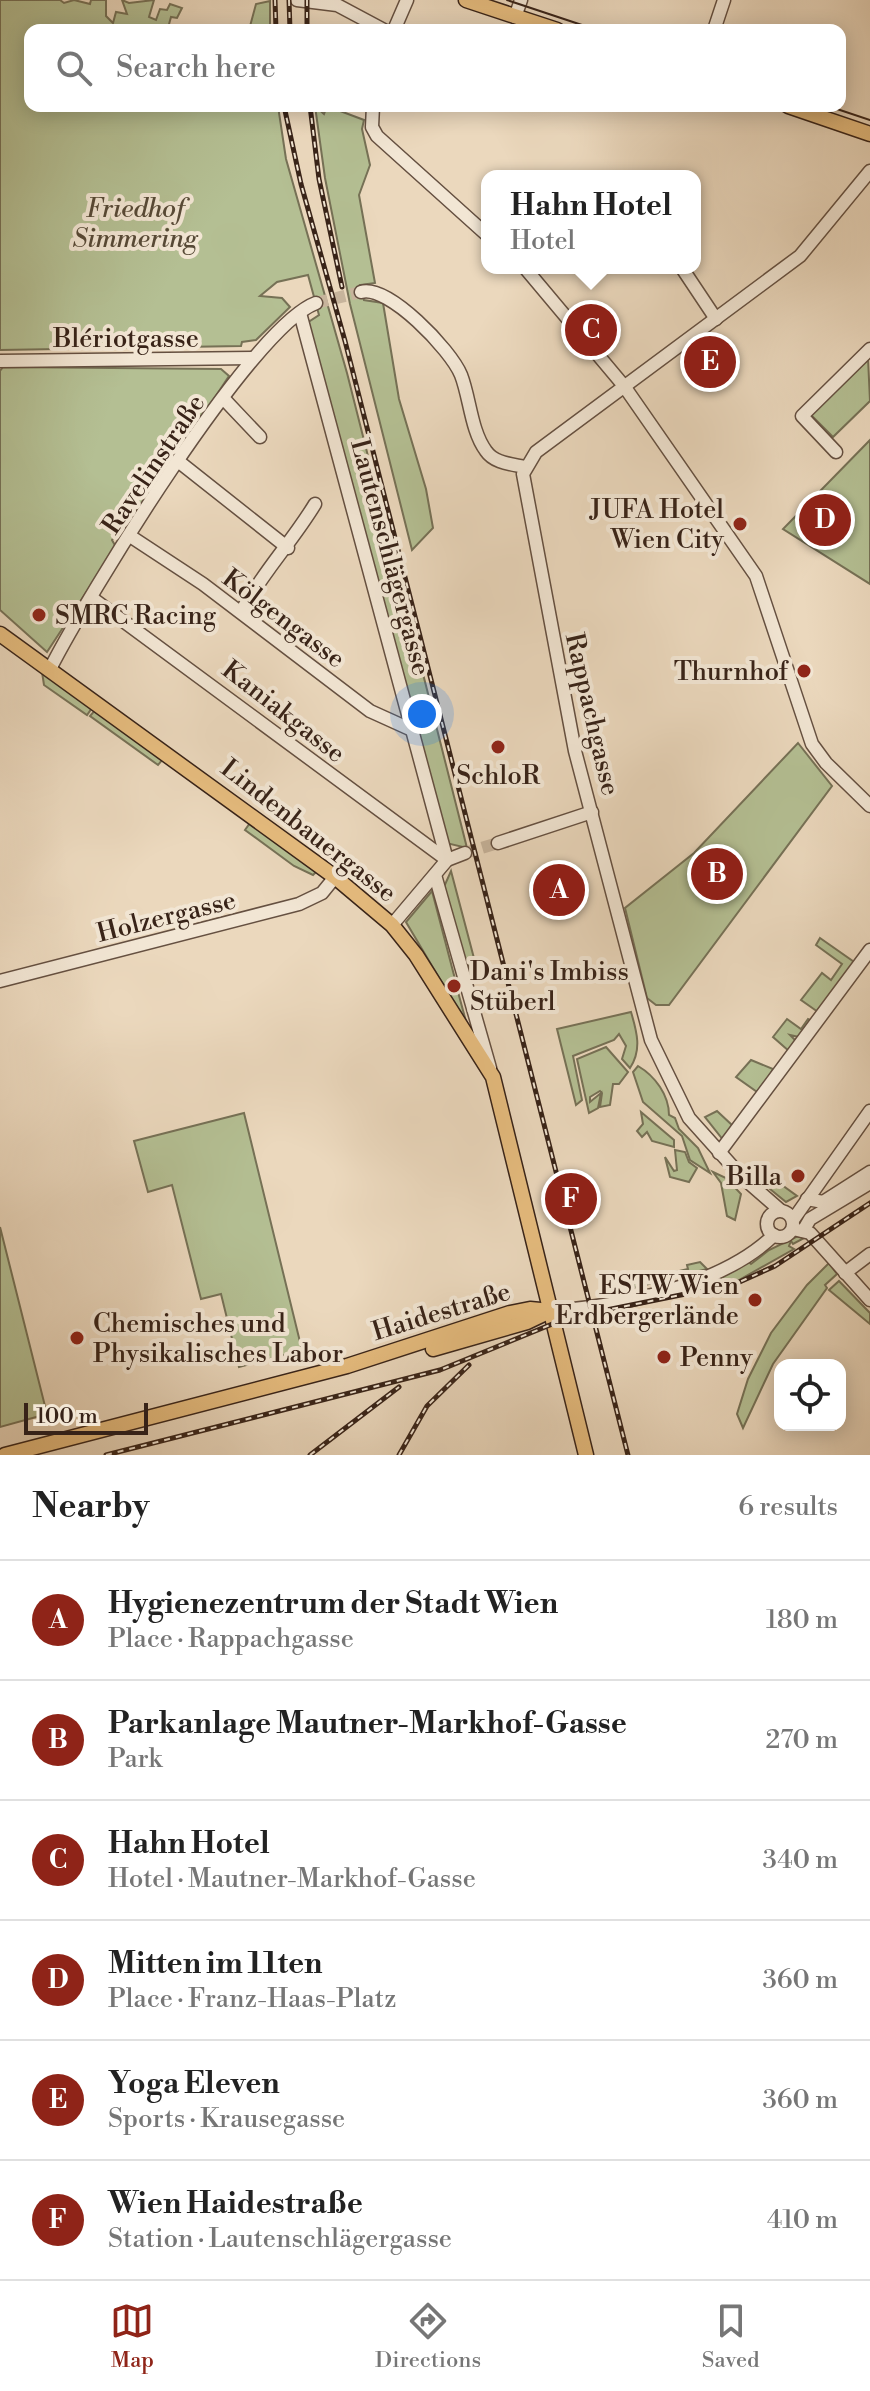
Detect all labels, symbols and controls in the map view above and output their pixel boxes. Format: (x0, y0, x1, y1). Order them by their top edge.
search box (24, 24, 846, 112)
icon: search (52, 46, 96, 90)
text: Search here (116, 49, 276, 87)
popup (481, 170, 701, 274)
text: Hahn Hotel (510, 187, 672, 225)
park label: Friedhof Simmering (73, 193, 199, 255)
text: Hotel (510, 225, 575, 257)
pin: C (565, 300, 617, 360)
street label: Blériotgasse (52, 323, 199, 355)
pin: E (684, 332, 736, 392)
street label: Ravelinstraße (95, 389, 212, 541)
street label: Lautenschlägergasse (343, 436, 437, 679)
pin: D (799, 490, 851, 550)
place label: JUFA Hotel Wien City (589, 494, 724, 556)
marker: JUFA Hotel Wien City (731, 515, 749, 533)
street label: Kölgengasse (216, 562, 351, 675)
place label: SMRC Racing (55, 600, 217, 632)
marker: SMRC Racing (30, 606, 48, 624)
street label: Rappachgasse (558, 630, 626, 799)
street label: Kaniakgasse (215, 654, 351, 770)
place label: Thurnhof (674, 656, 790, 688)
marker: Thurnhof (795, 662, 813, 680)
your location (402, 694, 442, 734)
marker: SchloR (489, 738, 507, 756)
street label: Lindenbauergasse (214, 752, 403, 909)
place label: SchloR (456, 760, 541, 792)
pin: B (691, 844, 743, 904)
pin: A (533, 860, 585, 920)
street label: Holzergasse (93, 884, 239, 950)
place label: Dani's Imbiss Stüberl (470, 956, 629, 1018)
marker: Dani's Imbiss Stüberl (445, 977, 463, 995)
place label: Billa (726, 1161, 783, 1193)
marker: Billa (789, 1167, 807, 1185)
pin: F (545, 1169, 597, 1229)
place label: ESTW Wien Erdbergerlände (555, 1270, 739, 1332)
street label: Haidestraße (368, 1276, 514, 1348)
marker: ESTW Wien Erdbergerlände (746, 1291, 764, 1309)
place label: Chemisches und Physikalisches Labor (93, 1308, 343, 1370)
marker: Chemisches und Physikalisches Labor (68, 1329, 86, 1347)
place label: Penny (680, 1342, 753, 1374)
marker: Penny (655, 1348, 673, 1366)
map controls (774, 1359, 846, 1431)
button: locate (774, 1359, 846, 1431)
scale bar (24, 1399, 148, 1435)
text: 100 m (36, 1403, 98, 1430)
text: Nearby (32, 1486, 150, 1528)
text: 6 results (738, 1491, 838, 1523)
text: Hygienezentrum der Stadt Wien (108, 1585, 558, 1623)
text: A (49, 1604, 67, 1636)
text: 180 m (766, 1604, 838, 1636)
text: Place · Rappachgasse (108, 1623, 354, 1655)
text: Parkanlage Mautner-Markhof-Gasse (108, 1705, 627, 1743)
text: B (48, 1724, 68, 1756)
text: 270 m (765, 1724, 838, 1756)
text: Park (108, 1743, 162, 1775)
text: Hahn Hotel (108, 1825, 270, 1863)
text: C (49, 1844, 67, 1876)
text: 340 m (762, 1844, 838, 1876)
text: Hotel · Mautner-Markhof-Gasse (108, 1863, 476, 1895)
text: Mitten im 11ten (108, 1945, 323, 1983)
text: D (48, 1964, 68, 1996)
text: 360 m (763, 1964, 838, 1996)
text: Place · Franz-Haas-Platz (108, 1983, 396, 2015)
text: Yoga Eleven (108, 2065, 280, 2103)
text: E (49, 2084, 67, 2116)
text: 360 m (763, 2084, 838, 2116)
text: Sports · Krausegasse (108, 2103, 345, 2135)
text: Wien Haidestraße (108, 2185, 363, 2223)
text: F (49, 2204, 67, 2236)
text: 410 m (767, 2204, 838, 2236)
text: Station · Lautenschlägergasse (108, 2223, 452, 2255)
tab: Map (110, 2299, 154, 2374)
tab: Directions (375, 2299, 481, 2374)
tab: Saved (702, 2299, 760, 2374)

